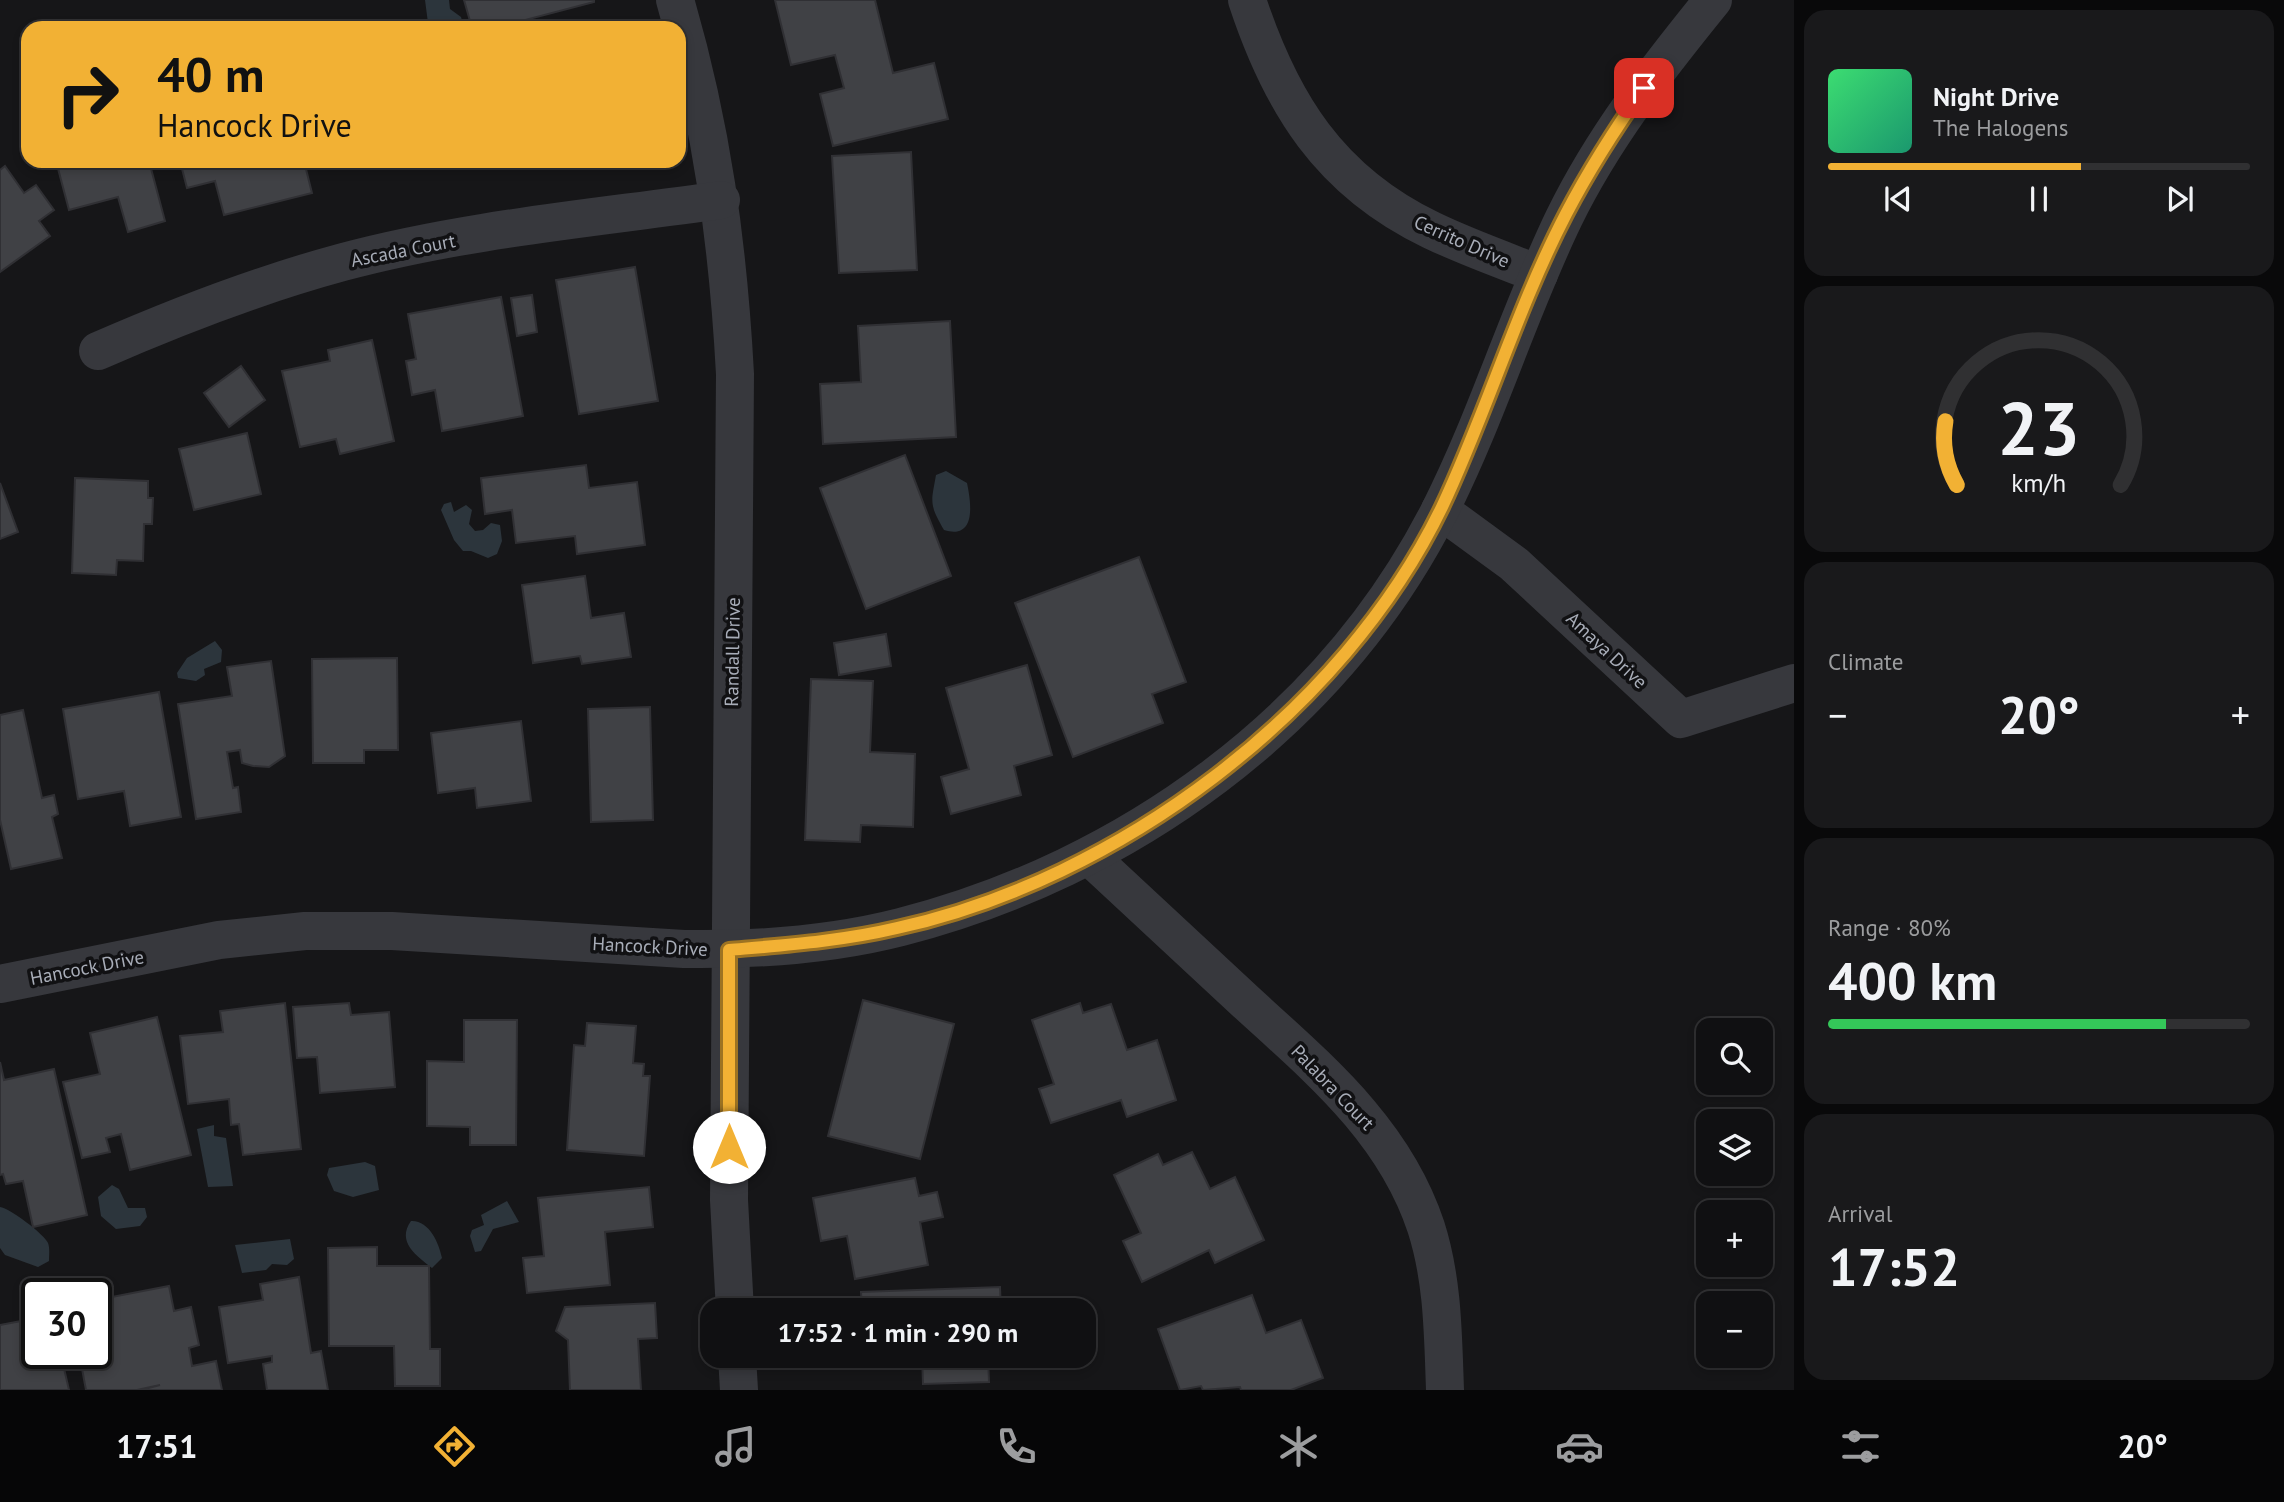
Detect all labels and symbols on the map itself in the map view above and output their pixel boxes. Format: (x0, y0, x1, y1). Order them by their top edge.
pin (1614, 58, 1674, 118)
street label: Cerrito Drive (1411, 209, 1513, 273)
street label: Ascada Court (349, 228, 458, 272)
street label: Randall Drive (719, 597, 745, 707)
street label: Amaya Drive (1562, 606, 1652, 694)
street label: Hancock Drive (592, 931, 708, 961)
street label: Hancock Drive (28, 944, 146, 990)
street label: Palabra Court (1286, 1039, 1380, 1135)
position arrow (692, 1110, 766, 1184)
speed limit sign: 30 (21, 1278, 112, 1369)

